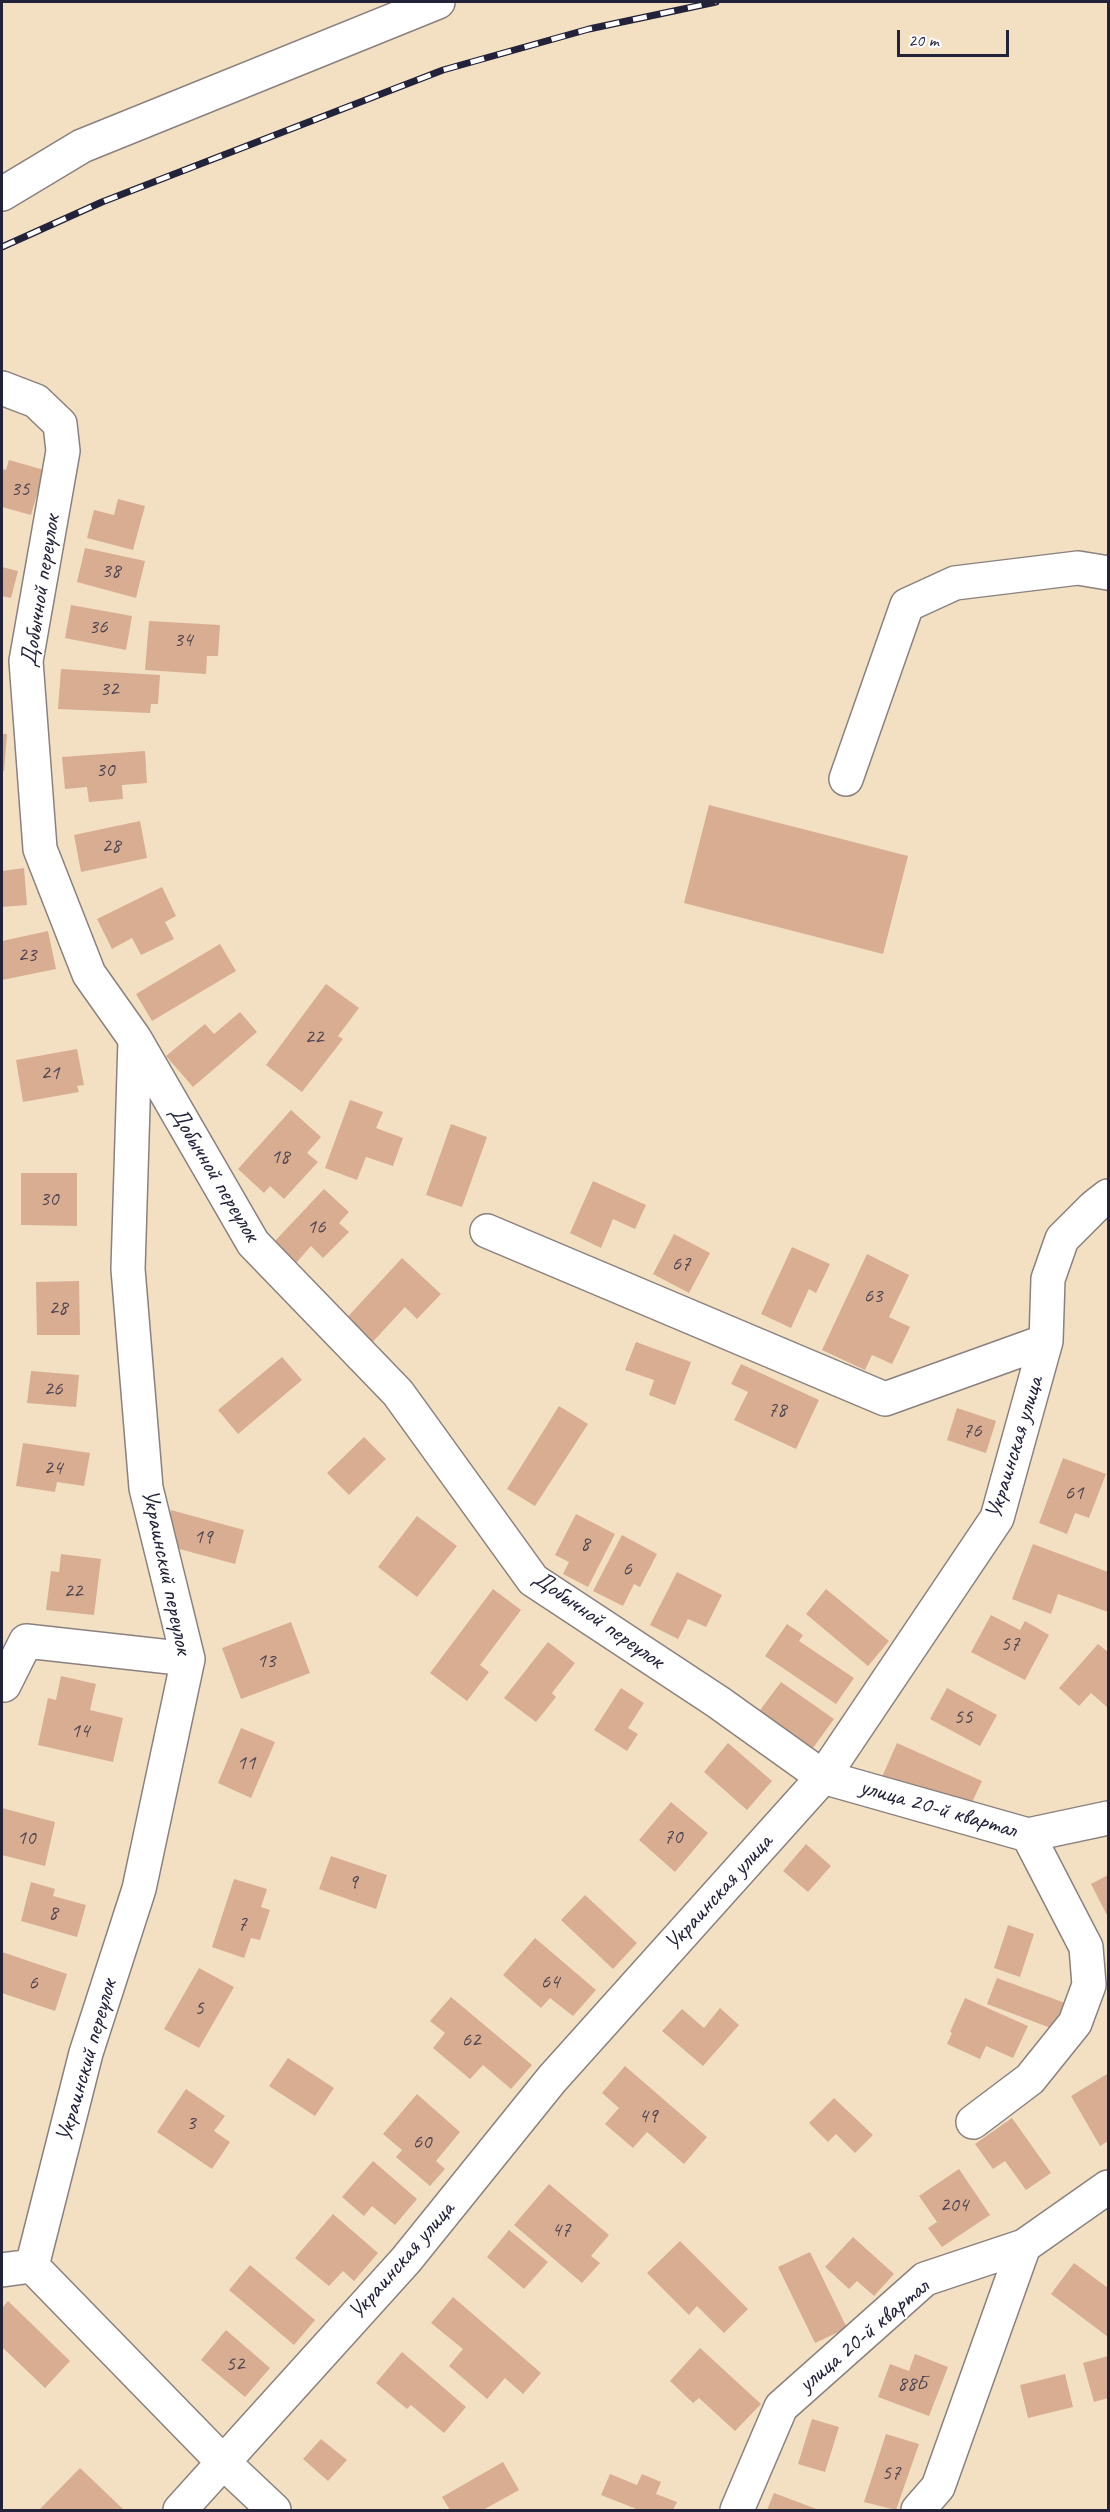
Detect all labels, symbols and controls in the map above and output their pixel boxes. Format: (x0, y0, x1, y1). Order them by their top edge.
scale bar (900, 18, 1012, 56)
text: 20 m (908, 29, 939, 51)
house number: 35 (11, 476, 29, 502)
street label: Добычной переулок (15, 513, 67, 669)
house number: 38 (102, 558, 120, 584)
house number: 36 (89, 614, 107, 640)
house number: 34 (174, 627, 192, 653)
house number: 32 (100, 676, 118, 702)
house number: 30 (96, 757, 114, 783)
house number: 28 (102, 833, 120, 859)
house number: 23 (18, 942, 36, 968)
house number: 22 (305, 1024, 323, 1050)
house number: 21 (41, 1060, 59, 1086)
street label: Добычной переулок (162, 1101, 266, 1247)
house number: 18 (271, 1144, 289, 1170)
house number: 30 (40, 1186, 58, 1212)
house number: 16 (307, 1214, 325, 1240)
house number: 67 (672, 1251, 690, 1277)
house number: 63 (864, 1283, 882, 1309)
house number: 28 (49, 1295, 67, 1321)
street label: Украинская улица (980, 1373, 1050, 1523)
house number: 26 (44, 1376, 62, 1402)
house number: 78 (768, 1397, 786, 1423)
house number: 76 (963, 1418, 981, 1444)
house number: 24 (44, 1455, 62, 1481)
house number: 61 (1065, 1480, 1083, 1506)
street label: Украинский переулок (134, 1487, 198, 1657)
house number: 19 (194, 1524, 212, 1550)
house number: 8 (580, 1531, 590, 1557)
house number: 6 (622, 1556, 632, 1582)
street label: Добычной переулок (527, 1564, 669, 1676)
house number: 22 (64, 1578, 82, 1604)
house number: 57 (1001, 1631, 1019, 1657)
house number: 13 (257, 1648, 275, 1674)
house number: 55 (954, 1704, 972, 1730)
house number: 14 (71, 1718, 89, 1744)
house number: 11 (237, 1750, 255, 1776)
street label: улица 20-й квартал (856, 1773, 1020, 1845)
house number: 70 (664, 1824, 682, 1850)
house number: 10 (17, 1825, 35, 1851)
street label: Украинская улица (659, 1829, 779, 1957)
house number: 9 (348, 1869, 358, 1895)
house number: 8 (48, 1900, 58, 1926)
house number: 7 (237, 1911, 247, 1937)
house number: 64 (541, 1969, 559, 1995)
house number: 6 (28, 1970, 38, 1996)
street label: Украинский переулок (50, 1976, 124, 2146)
house number: 5 (194, 1995, 204, 2021)
house number: 62 (462, 2027, 480, 2053)
house number: 49 (639, 2103, 657, 2129)
house number: 3 (186, 2110, 196, 2136)
house number: 60 (413, 2129, 431, 2155)
house number: 204 (940, 2192, 968, 2218)
street label: Украинская улица (343, 2196, 461, 2326)
house number: 47 (552, 2217, 570, 2243)
street label: улица 20-й квартал (793, 2273, 935, 2399)
house number: 52 (226, 2351, 244, 2377)
house number: 88Б (897, 2371, 927, 2397)
house number: 57 (882, 2460, 900, 2486)

